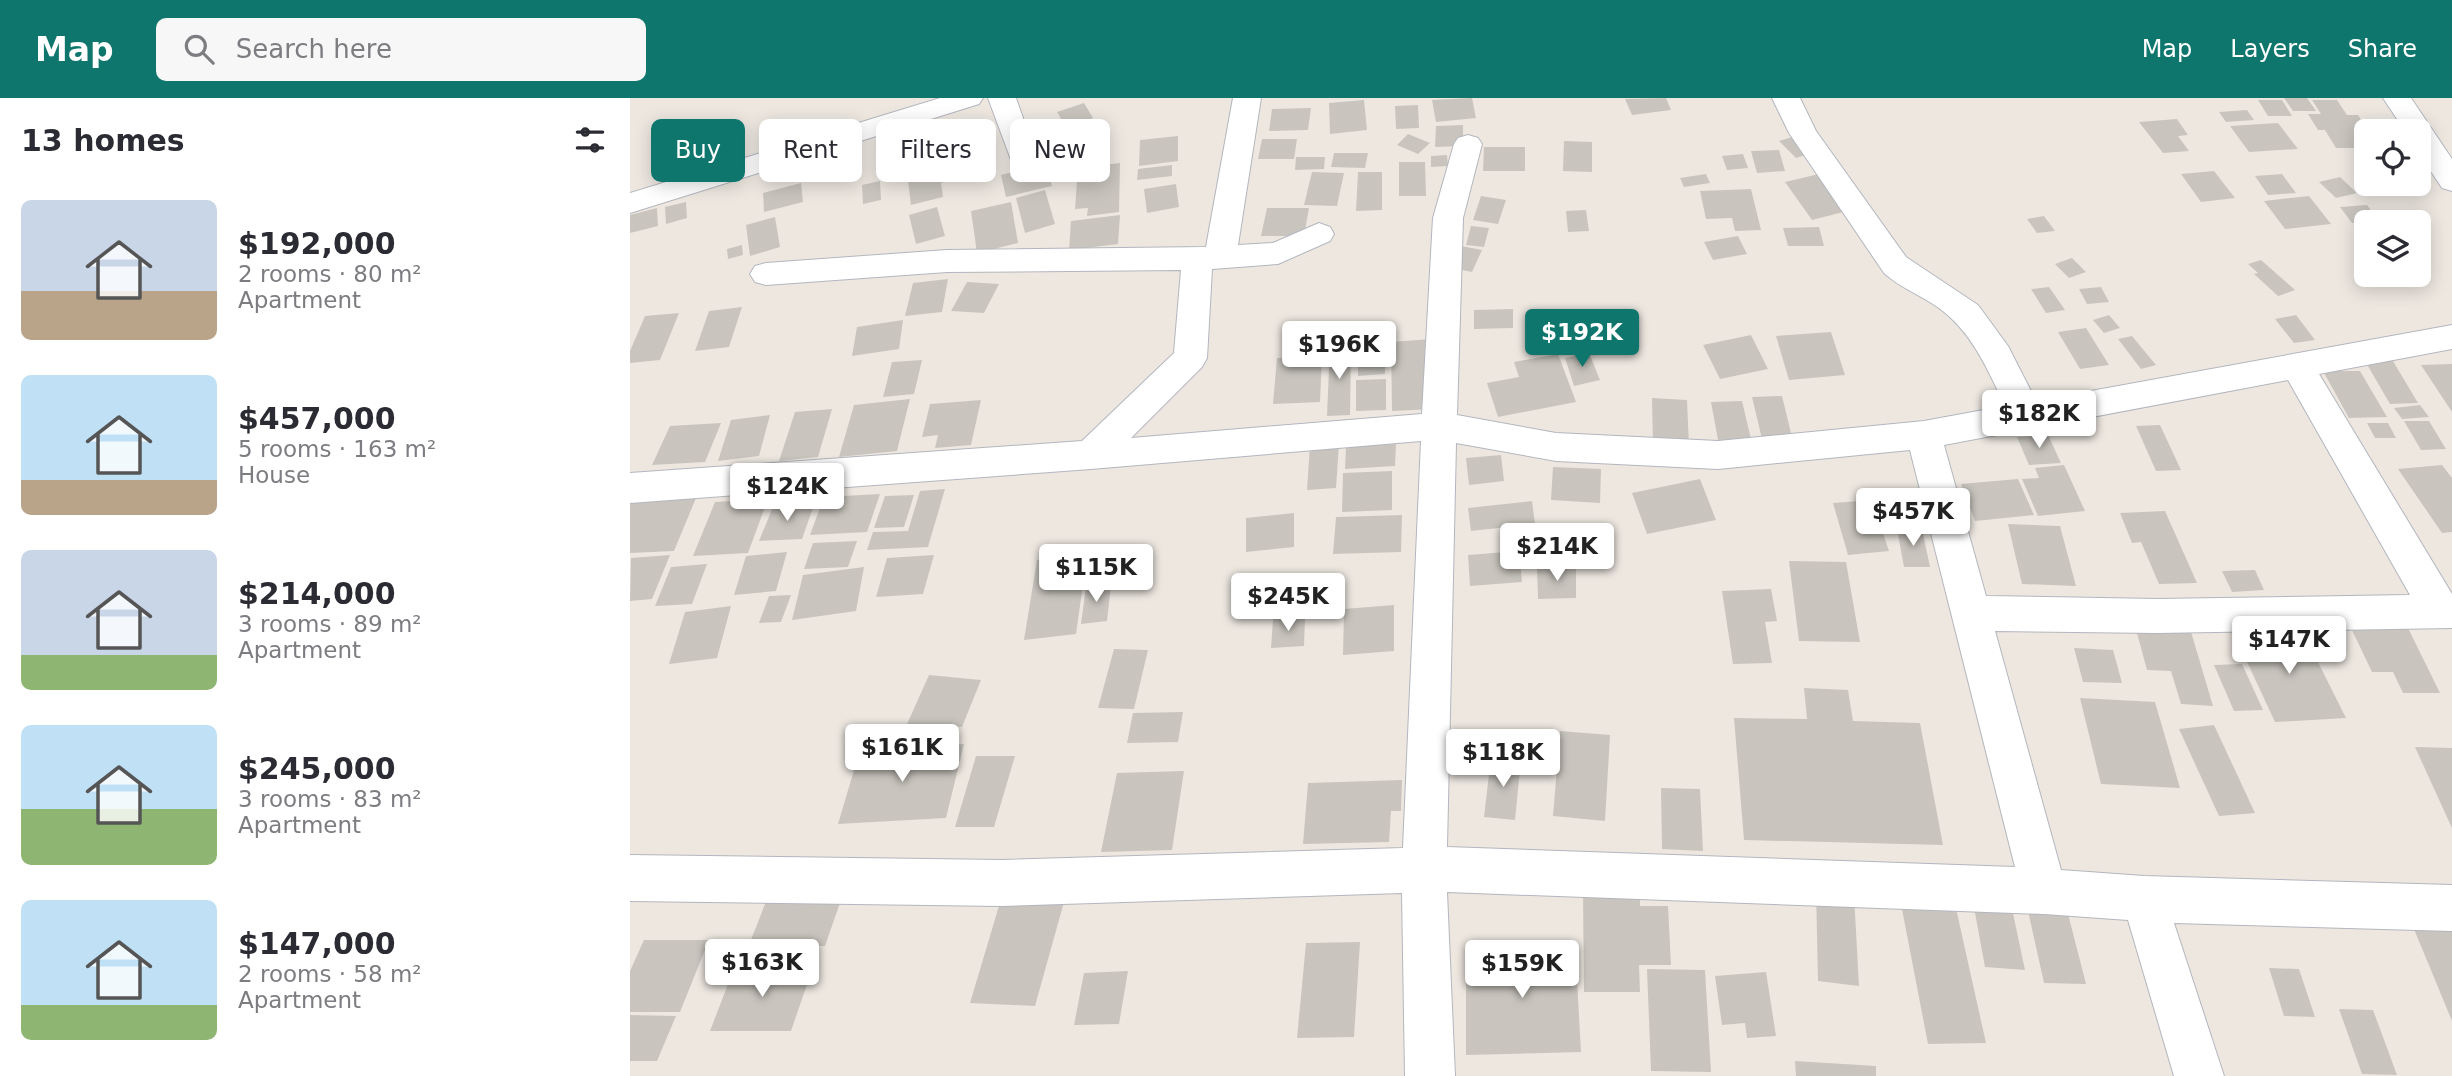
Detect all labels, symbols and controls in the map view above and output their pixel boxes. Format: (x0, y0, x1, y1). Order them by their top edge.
search box (156, 18, 646, 81)
text: Map (35, 30, 114, 69)
icon: search (180, 30, 218, 68)
text: Search here (236, 34, 392, 64)
text: Map (2142, 35, 2192, 63)
text: Layers (2230, 35, 2310, 63)
text: Share (2348, 35, 2417, 63)
chip: Buy (651, 119, 745, 182)
chip: Rent (759, 119, 862, 182)
chip: Filters (876, 119, 996, 182)
chip: New (1010, 119, 1110, 182)
map controls (2354, 119, 2431, 287)
button: locate (2354, 119, 2431, 196)
icon: filters (571, 121, 609, 159)
text: 13 homes (21, 123, 185, 158)
button: layers (2354, 210, 2431, 287)
text: $192,000 (238, 226, 396, 261)
icon: home (77, 228, 161, 312)
text: 2 rooms · 80 m² (238, 261, 422, 287)
text: Apartment (238, 287, 361, 313)
pin: $192K (1533, 310, 1631, 369)
text: $192K (1541, 319, 1623, 345)
pin: $196K (1290, 322, 1388, 381)
text: $196K (1298, 331, 1380, 357)
pin: $182K (1990, 390, 2088, 450)
text: $182K (1998, 400, 2080, 426)
text: $457,000 (238, 401, 396, 436)
icon: home (77, 403, 161, 487)
text: 5 rooms · 163 m² (238, 436, 436, 462)
text: House (238, 462, 310, 488)
pin: $124K (738, 464, 836, 523)
text: $124K (746, 473, 828, 499)
pin: $457K (1864, 489, 1962, 548)
text: $457K (1872, 498, 1954, 524)
pin: $214K (1508, 524, 1606, 583)
text: $214K (1516, 533, 1598, 559)
pin: $115K (1047, 545, 1145, 604)
text: $115K (1055, 554, 1137, 580)
pin: $245K (1239, 574, 1337, 633)
text: $214,000 (238, 576, 396, 611)
icon: home (77, 578, 161, 662)
text: $245K (1247, 583, 1329, 609)
text: 3 rooms · 89 m² (238, 611, 422, 637)
pin: $147K (2240, 616, 2338, 676)
text: $147K (2248, 626, 2330, 652)
text: Apartment (238, 637, 361, 663)
pin: $161K (853, 724, 951, 784)
pin: $118K (1454, 730, 1552, 789)
text: $161K (861, 734, 943, 760)
text: $118K (1462, 739, 1544, 765)
text: $245,000 (238, 751, 396, 786)
icon: home (77, 753, 161, 837)
text: 3 rooms · 83 m² (238, 786, 422, 812)
text: Apartment (238, 812, 361, 838)
text: $147,000 (238, 926, 396, 961)
icon: home (77, 928, 161, 1012)
pin: $163K (713, 940, 811, 999)
pin: $159K (1473, 940, 1571, 1000)
text: $163K (721, 949, 803, 975)
text: $159K (1481, 950, 1563, 976)
text: 2 rooms · 58 m² (238, 961, 422, 987)
text: Apartment (238, 987, 361, 1013)

